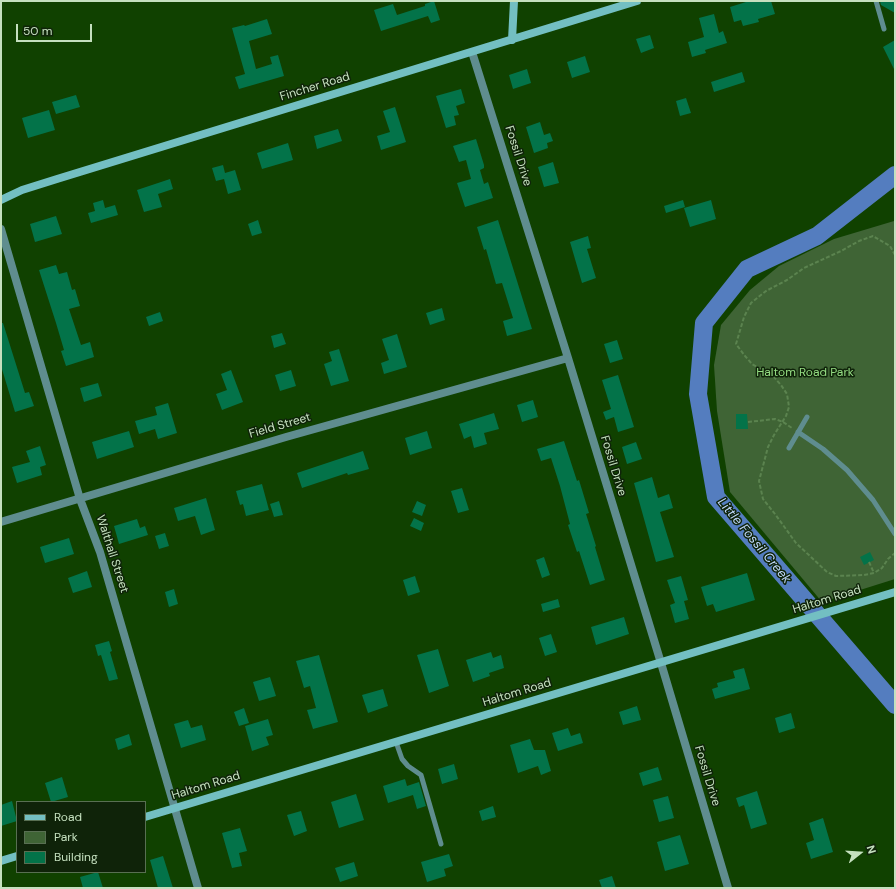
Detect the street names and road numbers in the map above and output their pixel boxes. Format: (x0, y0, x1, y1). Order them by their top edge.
street label: Fincher Road (278, 70, 352, 104)
street label: Fossil Drive (501, 124, 535, 188)
street label: Field Street (247, 410, 313, 442)
street label: Fossil Drive (597, 434, 629, 498)
street label: Walthall Street (93, 513, 131, 595)
street label: Haltom Road (791, 583, 863, 617)
street label: Haltom Road (481, 676, 553, 710)
street label: Fossil Drive (691, 744, 723, 808)
street label: Haltom Road (170, 769, 242, 803)

